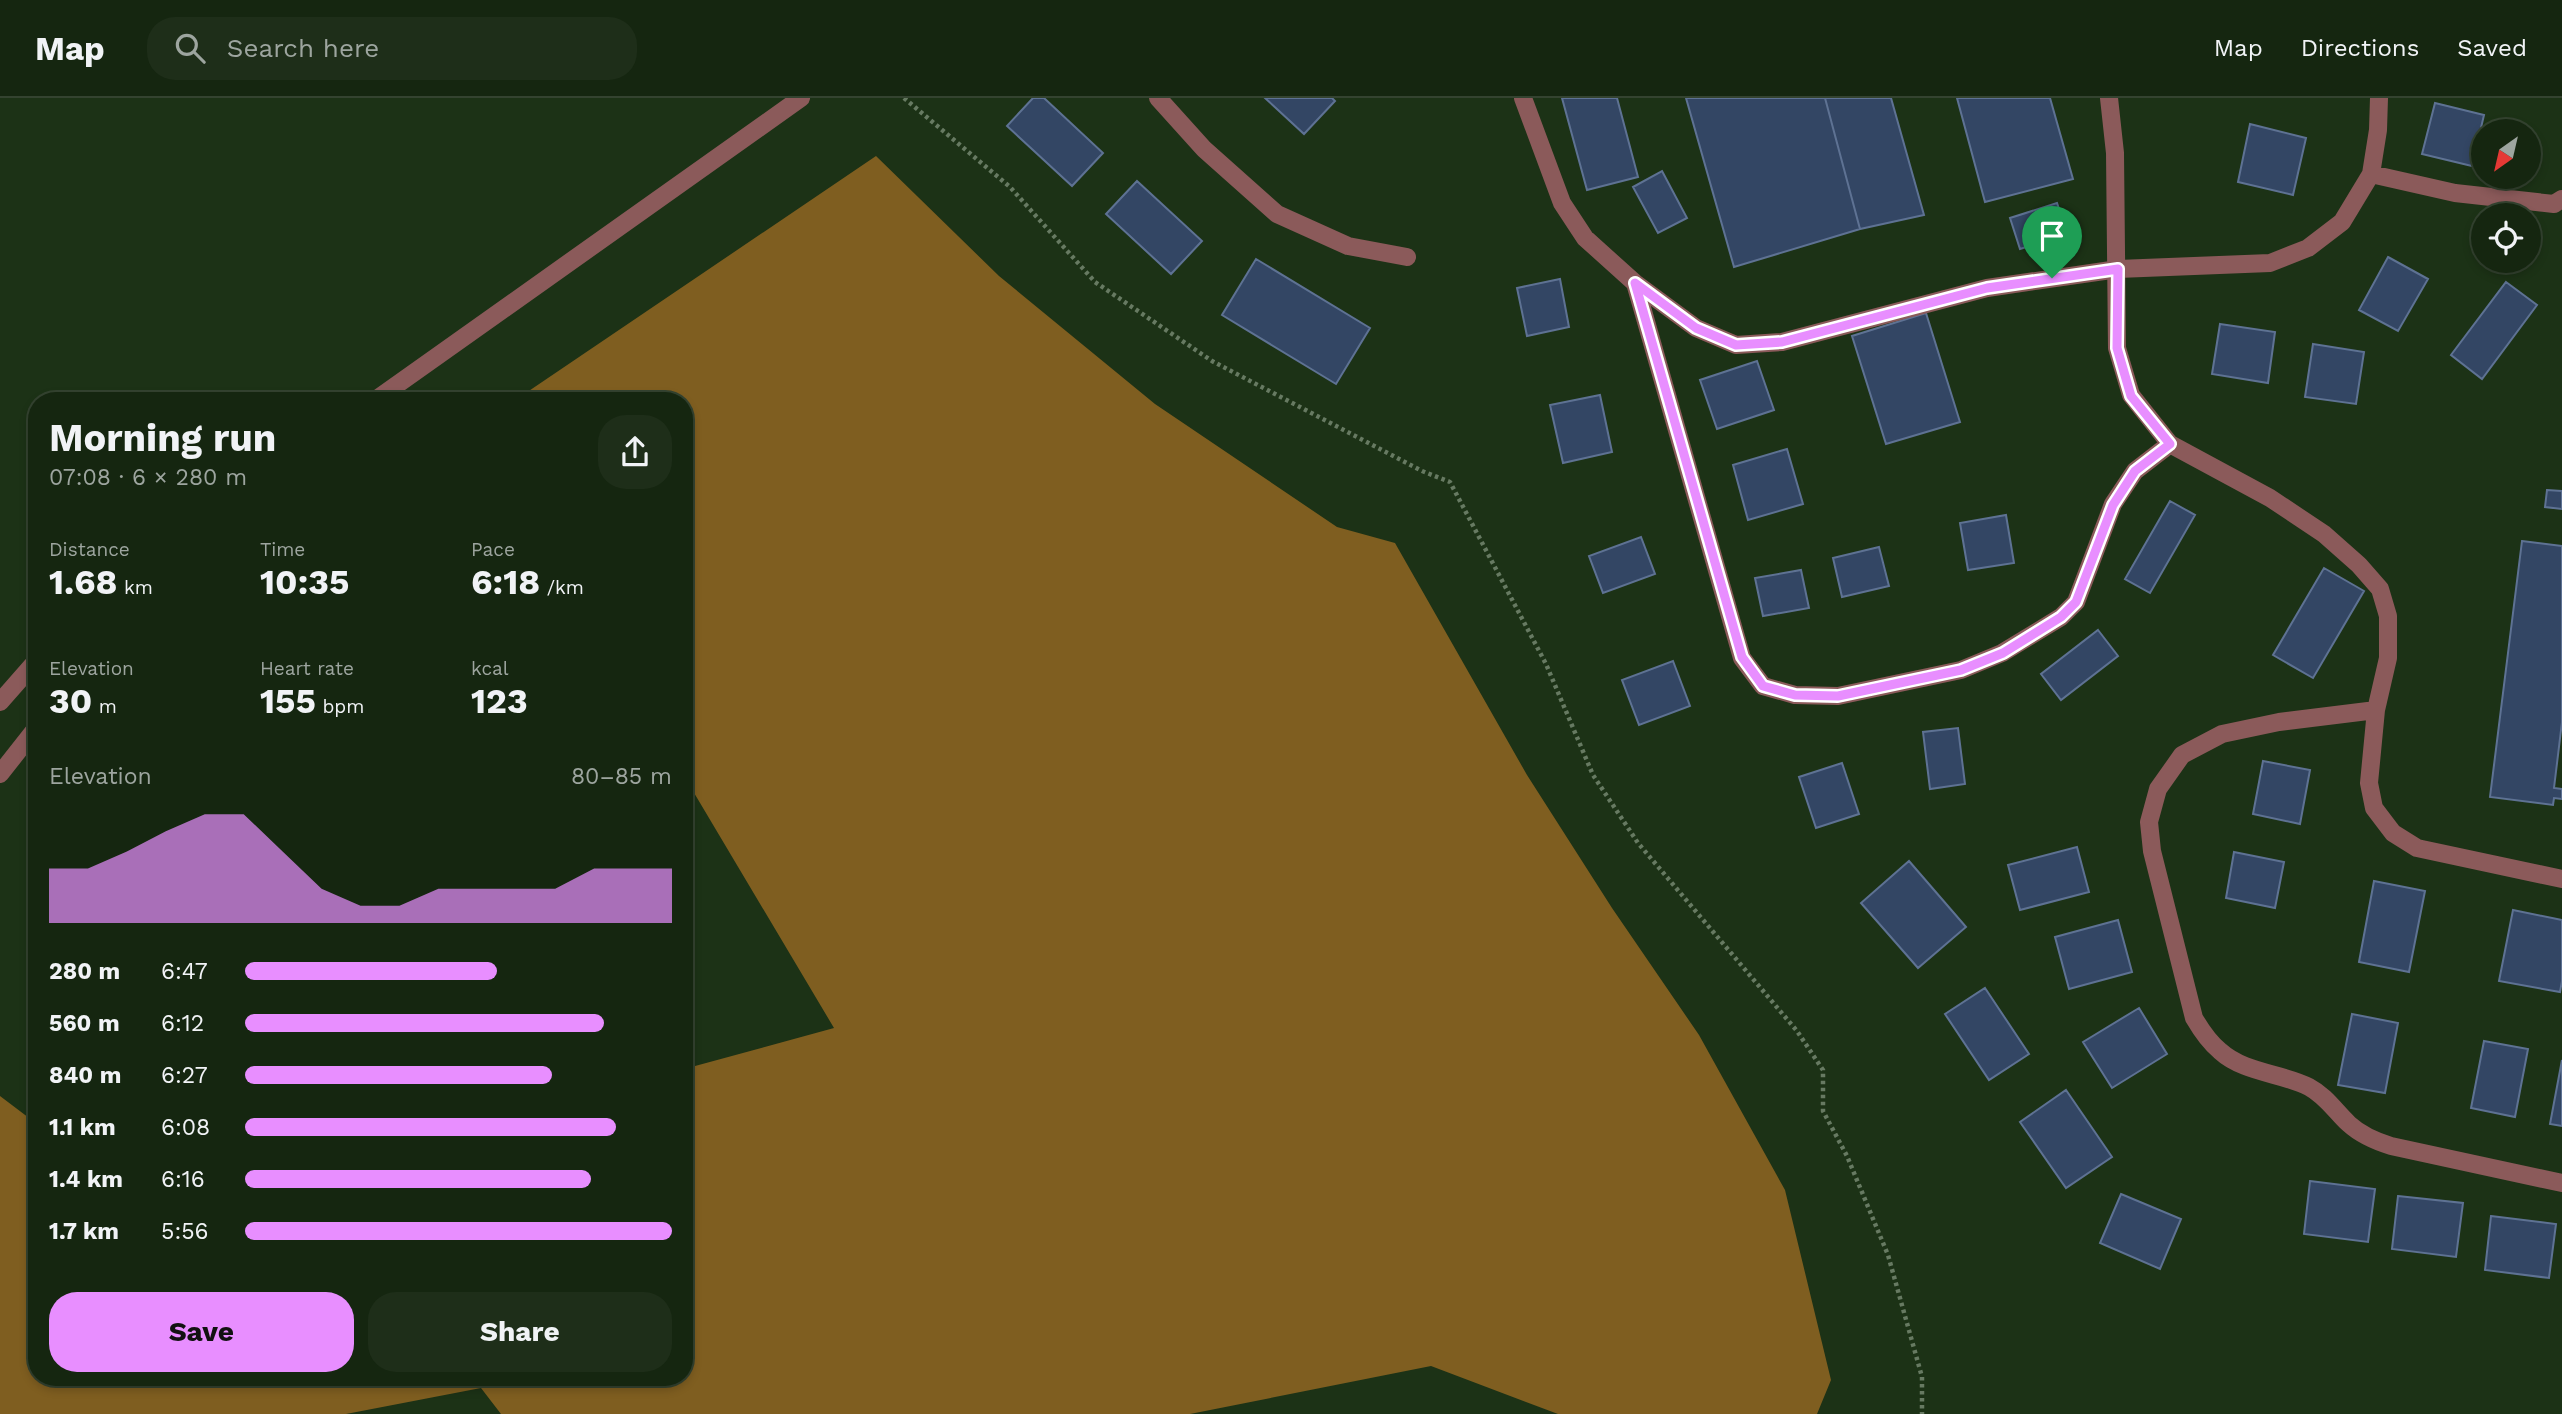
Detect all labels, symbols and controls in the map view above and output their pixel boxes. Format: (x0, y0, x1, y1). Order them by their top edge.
search box (147, 17, 637, 80)
text: Map (35, 29, 105, 68)
icon: search (171, 29, 209, 67)
text: Search here (227, 33, 379, 63)
text: Map (2214, 34, 2263, 62)
text: Directions (2301, 34, 2419, 62)
text: Saved (2457, 34, 2527, 62)
north arrow (2471, 119, 2541, 189)
map controls (2471, 119, 2541, 273)
button: locate (2471, 203, 2541, 273)
pin (2022, 206, 2082, 278)
icon: arrive (2033, 217, 2071, 255)
button: share (598, 415, 672, 489)
text: Morning run (49, 416, 276, 460)
text: 07:08 · 6 × 280 m (49, 464, 247, 491)
text: Distance (49, 538, 130, 561)
text: Time (260, 538, 305, 561)
text: Pace (471, 538, 515, 561)
text: 1.68 (49, 561, 118, 603)
text: 10:35 (260, 561, 349, 603)
text: 6:18 (471, 561, 540, 603)
text: km (118, 576, 153, 599)
text: /km (540, 576, 584, 599)
text: Elevation (49, 657, 134, 680)
text: Heart rate (260, 657, 354, 680)
text: kcal (471, 657, 509, 680)
text: 30 (49, 680, 92, 722)
text: 155 (260, 680, 316, 722)
text: 123 (471, 680, 528, 722)
text: m (92, 695, 117, 718)
text: bpm (316, 695, 364, 718)
text: Elevation (49, 763, 152, 790)
text: 80–85 m (571, 763, 672, 790)
text: 280 m (49, 958, 120, 985)
text: 6:47 (161, 958, 208, 985)
text: 560 m (49, 1010, 120, 1037)
text: 6:12 (161, 1010, 204, 1037)
text: 840 m (49, 1062, 121, 1089)
text: 6:27 (161, 1062, 208, 1089)
text: 1.1 km (49, 1114, 116, 1141)
text: 6:08 (161, 1114, 210, 1141)
text: 1.4 km (49, 1166, 123, 1193)
text: 6:16 (161, 1166, 205, 1193)
text: 1.7 km (49, 1218, 119, 1245)
text: 5:56 (161, 1218, 209, 1245)
button: Save (49, 1292, 354, 1372)
button: Share (368, 1292, 672, 1372)

